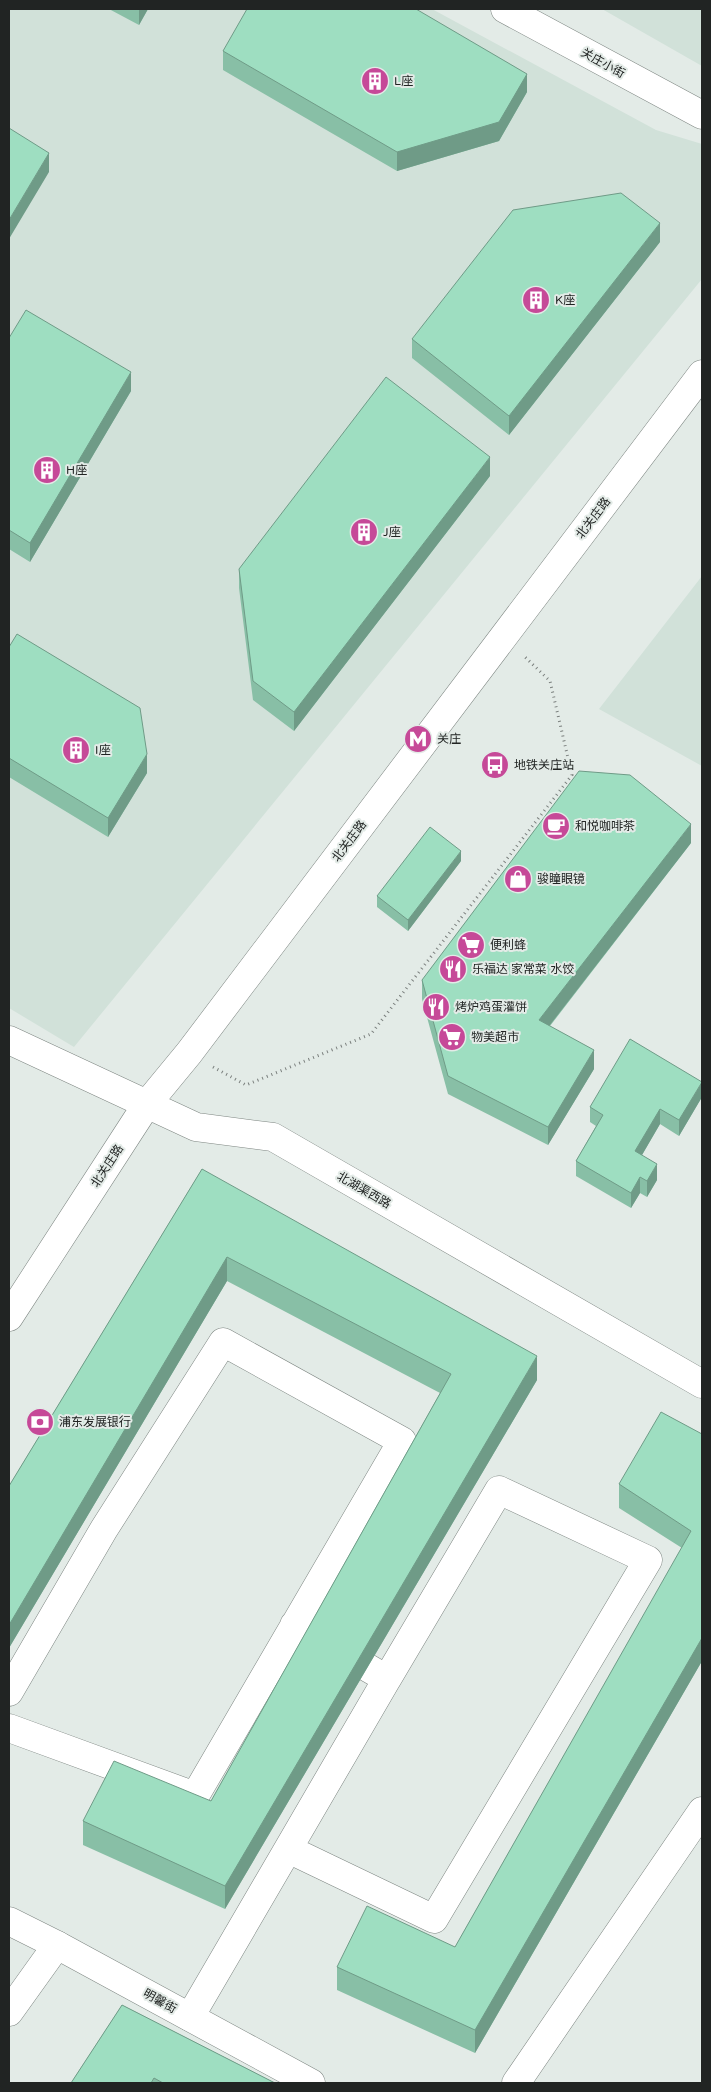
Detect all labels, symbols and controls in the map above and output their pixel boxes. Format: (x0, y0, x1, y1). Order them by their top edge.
street label: 关庄小街 (579, 45, 627, 81)
building icon: L座 (360, 66, 390, 96)
place label: L座 (394, 74, 413, 88)
building icon: K座 (521, 285, 551, 315)
place label: K座 (555, 293, 575, 307)
building icon: H座 (32, 455, 62, 485)
place label: H座 (66, 463, 87, 477)
street label: 北关庄路 (573, 495, 613, 541)
building icon: J座 (349, 517, 379, 547)
place label: J座 (383, 525, 401, 539)
metro station icon: 关庄 (403, 724, 433, 754)
place label: 关庄 (437, 732, 461, 746)
building icon: I座 (61, 735, 91, 765)
place label: I座 (95, 743, 110, 757)
bus stop icon: 地铁关庄站 (480, 750, 510, 780)
place label: 地铁关庄站 (514, 758, 574, 772)
cafe icon: 和悦咖啡茶 (541, 811, 571, 841)
street label: 北关庄路 (329, 818, 369, 864)
place label: 和悦咖啡茶 (575, 819, 635, 833)
shop icon: 骏瞳眼镜 (503, 864, 533, 894)
place label: 骏瞳眼镜 (537, 872, 585, 886)
supermarket icon: 便利蜂 (456, 930, 486, 960)
place label: 便利蜂 (490, 938, 526, 952)
restaurant icon: 乐福达 家常菜 水饺 (438, 954, 468, 984)
place label: 乐福达 家常菜 水饺 (472, 962, 574, 976)
restaurant icon: 烤炉鸡蛋灌饼 (421, 992, 451, 1022)
place label: 烤炉鸡蛋灌饼 (455, 1000, 527, 1014)
supermarket icon: 物美超市 (437, 1022, 467, 1052)
place label: 物美超市 (471, 1030, 519, 1044)
street label: 北关庄路 (88, 1142, 126, 1190)
street label: 北湖渠西路 (335, 1169, 393, 1211)
bank icon: 浦东发展银行 (25, 1407, 55, 1437)
place label: 浦东发展银行 (59, 1415, 131, 1429)
street label: 明馨街 (141, 1986, 179, 2016)

